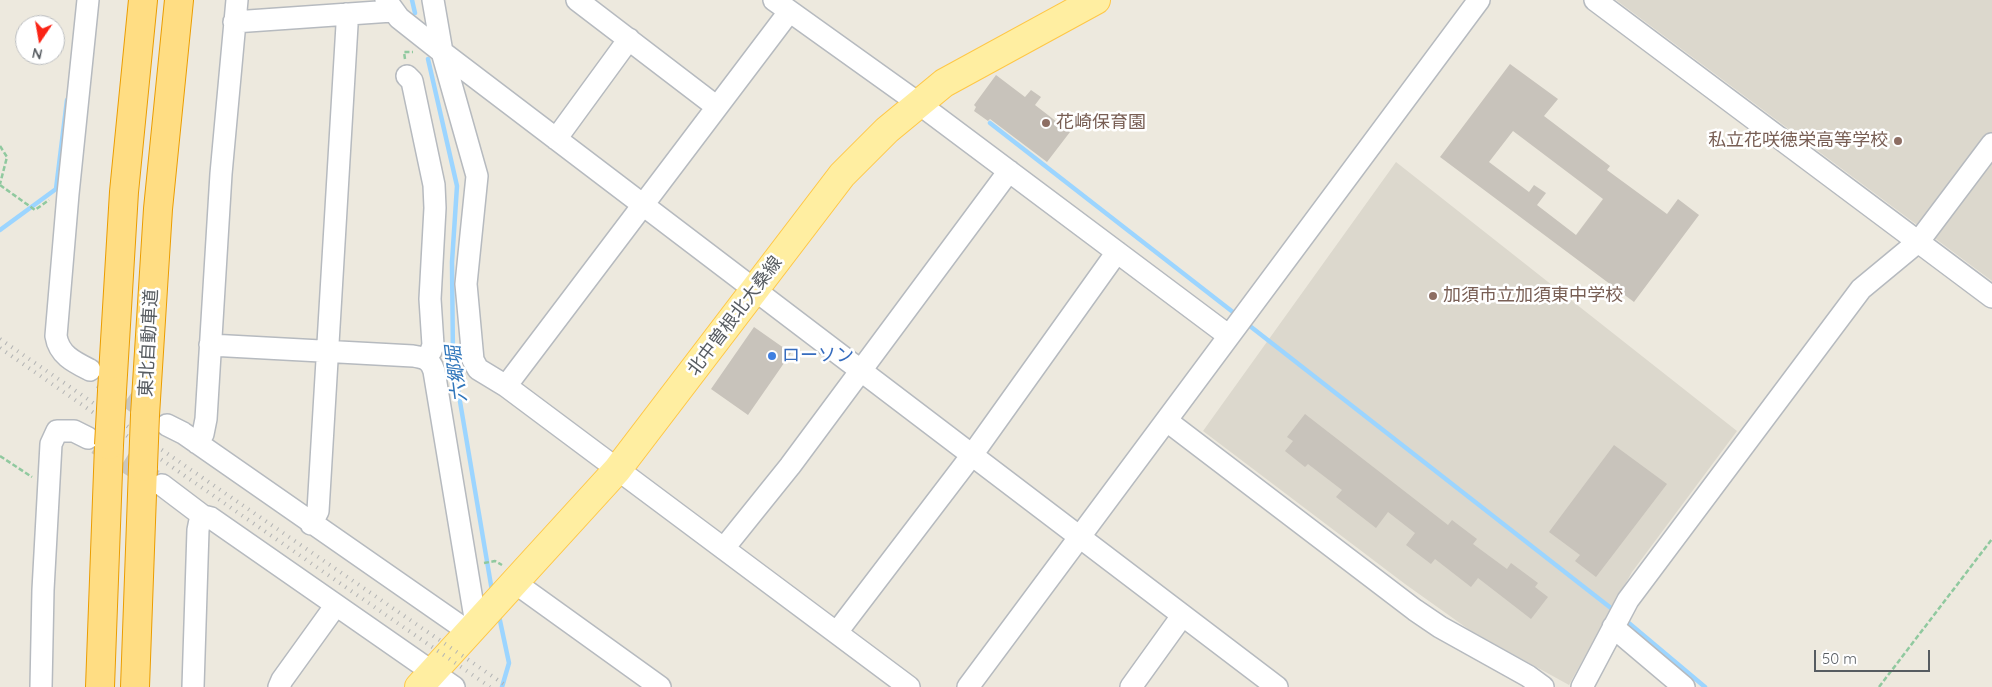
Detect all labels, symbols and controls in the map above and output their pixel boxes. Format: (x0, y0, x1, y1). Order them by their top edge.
north arrow (15, 15, 65, 65)
text: N (30, 44, 44, 64)
place label: 花崎保育園 (1056, 112, 1146, 134)
marker: 花崎保育園 (1040, 117, 1052, 129)
place label: 私立花咲徳栄高等学校 (1708, 130, 1888, 152)
marker: 私立花咲徳栄高等学校 (1892, 135, 1904, 147)
street label: 北中曽根北大桑線 (683, 252, 787, 380)
place label: 加須市立加須東中学校 (1443, 285, 1623, 307)
street label: 東北自動車道 (135, 289, 163, 397)
marker: 加須市立加須東中学校 (1427, 290, 1439, 302)
water label: 六郷堀 (442, 344, 472, 404)
place label: ローソン (782, 345, 854, 367)
marker: ローソン (766, 350, 778, 362)
scale bar (1817, 640, 1933, 672)
text: 50 m (1822, 649, 1857, 668)

